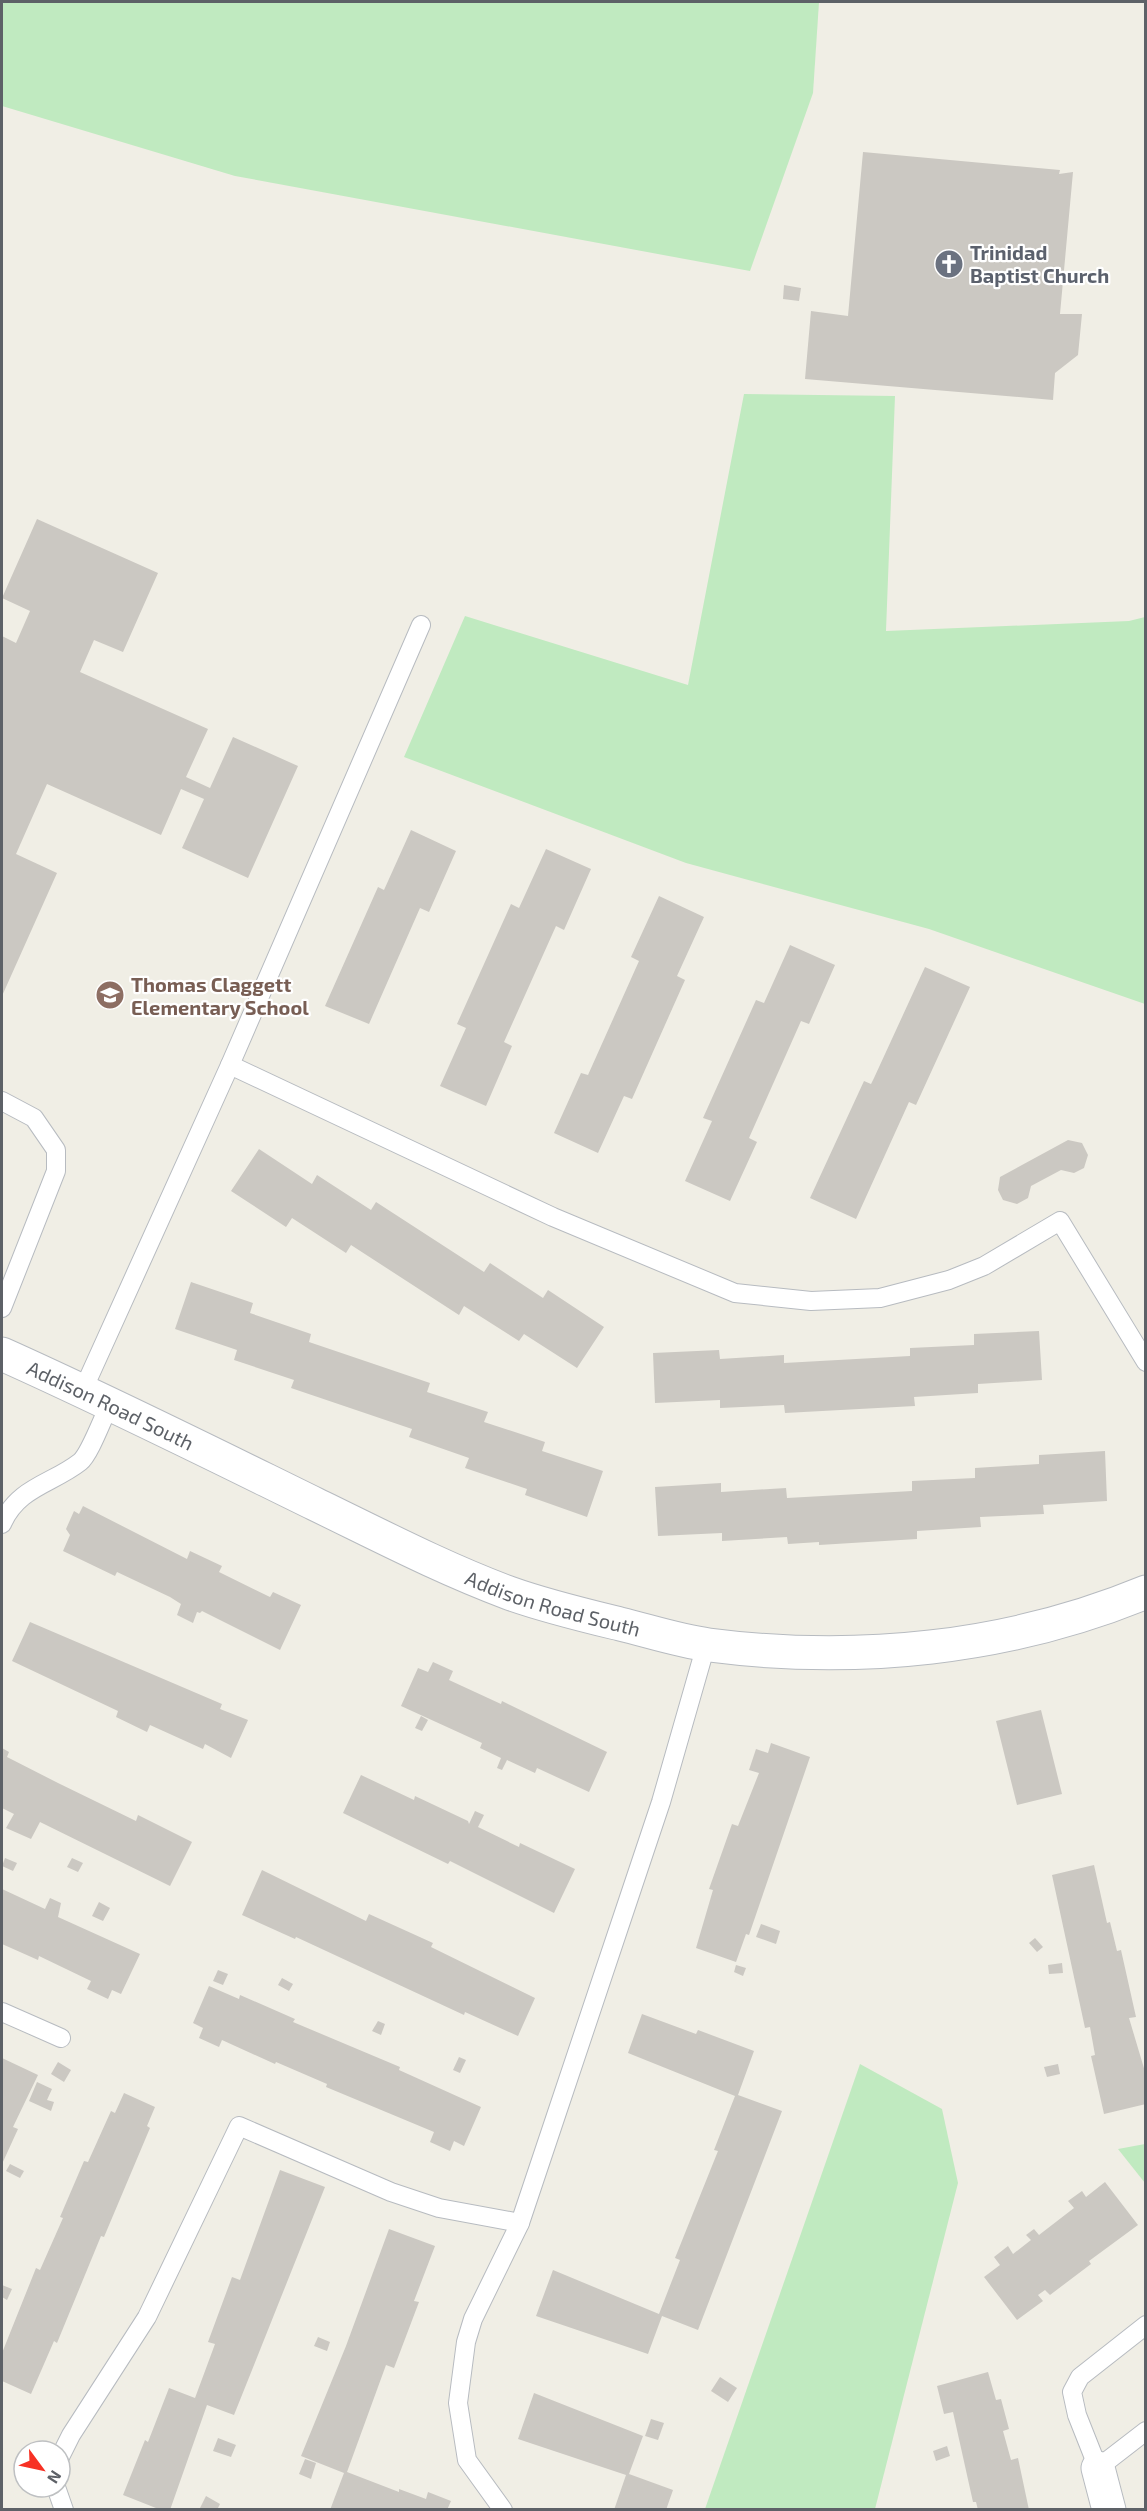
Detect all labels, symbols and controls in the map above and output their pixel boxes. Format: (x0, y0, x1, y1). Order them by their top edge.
place label: Trinidad Baptist Church (970, 240, 1109, 287)
church icon: Trinidad Baptist Church (933, 248, 965, 280)
place label: Thomas Claggett Elementary School (131, 972, 309, 1020)
school or university icon: Thomas Claggett Elementary School (94, 979, 126, 1011)
street label: Addison Road South (23, 1355, 198, 1455)
street label: Addison Road South (462, 1565, 643, 1641)
north arrow (12, 2439, 72, 2499)
text: N (44, 2467, 66, 2487)

